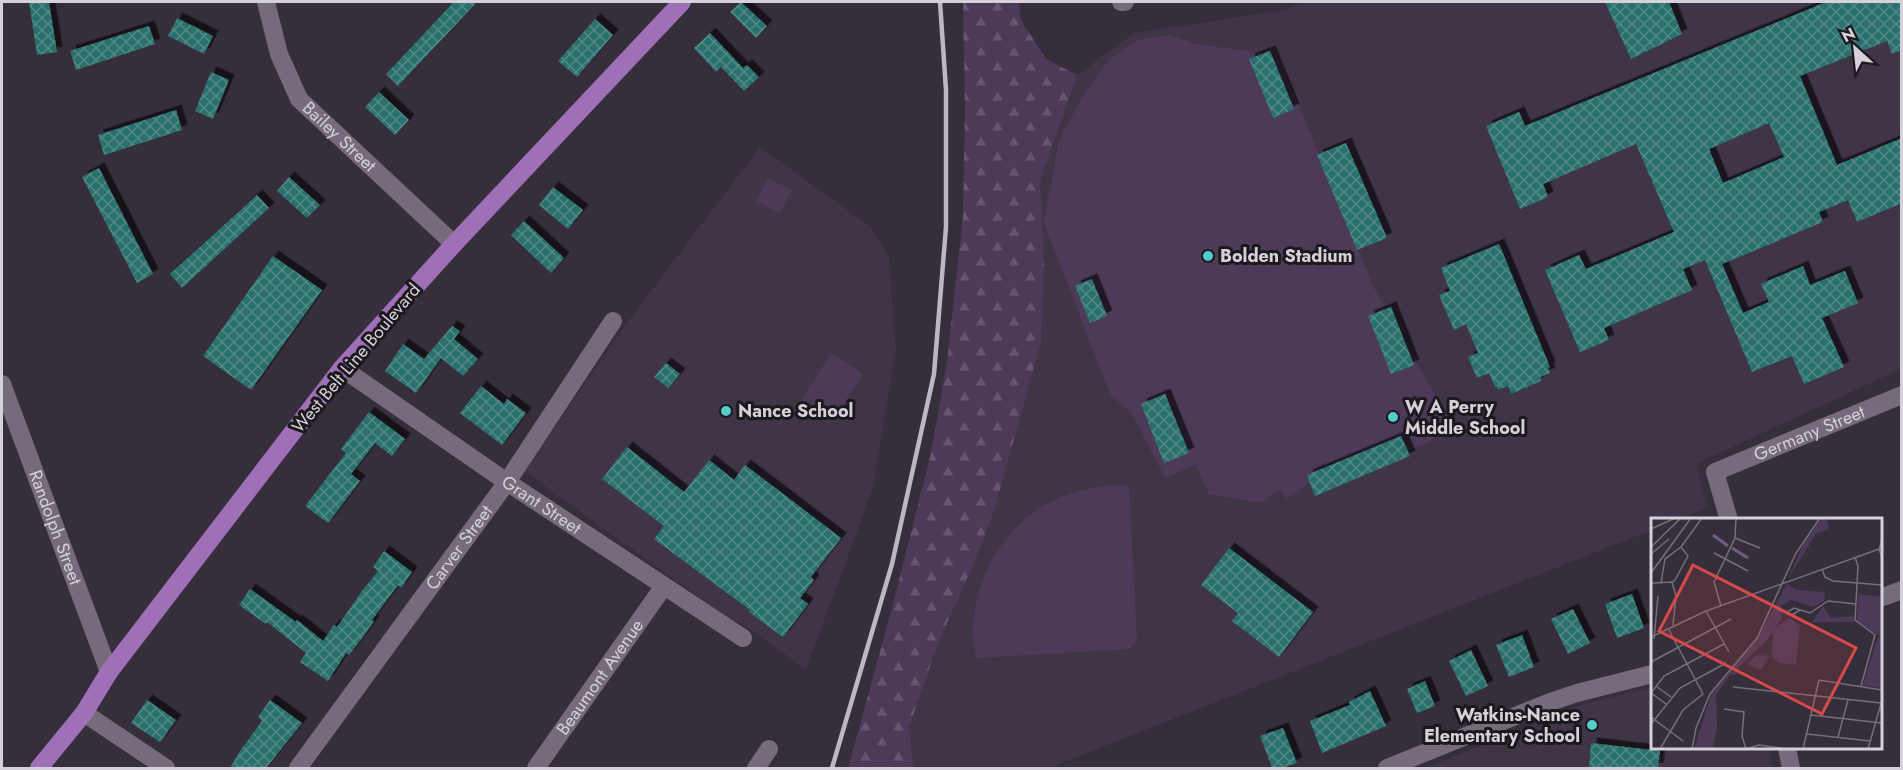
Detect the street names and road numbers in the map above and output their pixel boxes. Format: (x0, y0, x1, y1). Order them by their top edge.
street label: Bailey Street (296, 95, 383, 178)
street label: West Belt Line Boulevard (286, 278, 426, 438)
street label: Germany Street (1750, 398, 1869, 468)
street label: Randolph Street (22, 466, 89, 589)
street label: Grant Street (496, 469, 587, 541)
street label: Carver Street (419, 499, 499, 595)
street label: Beaumont Avenue (550, 614, 650, 741)

